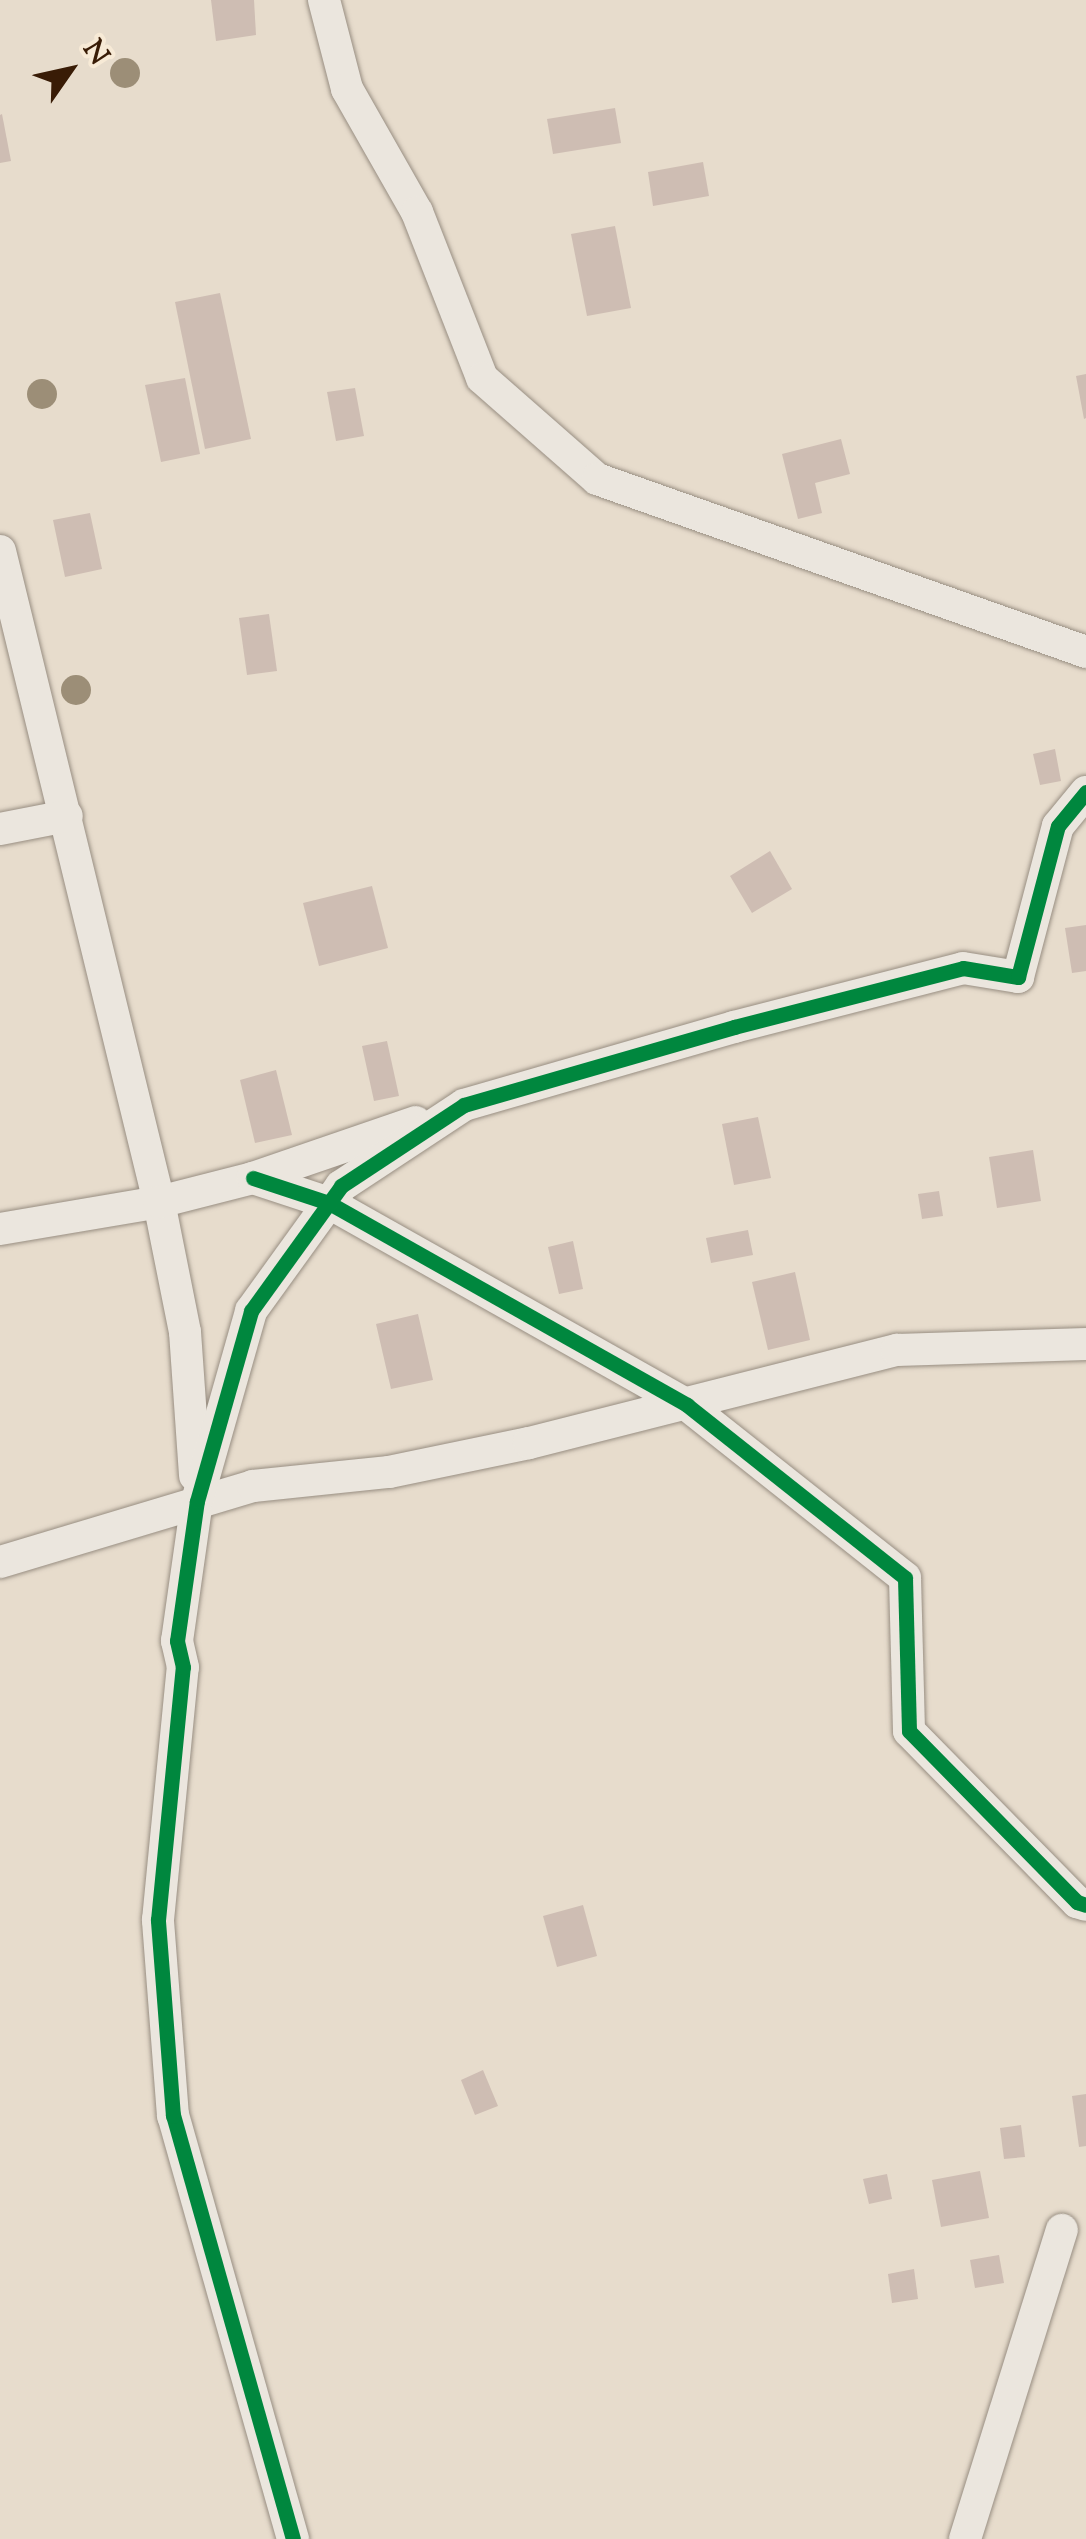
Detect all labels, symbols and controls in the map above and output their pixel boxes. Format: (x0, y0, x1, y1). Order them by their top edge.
north arrow (20, 20, 120, 120)
text: N (72, 33, 118, 74)

